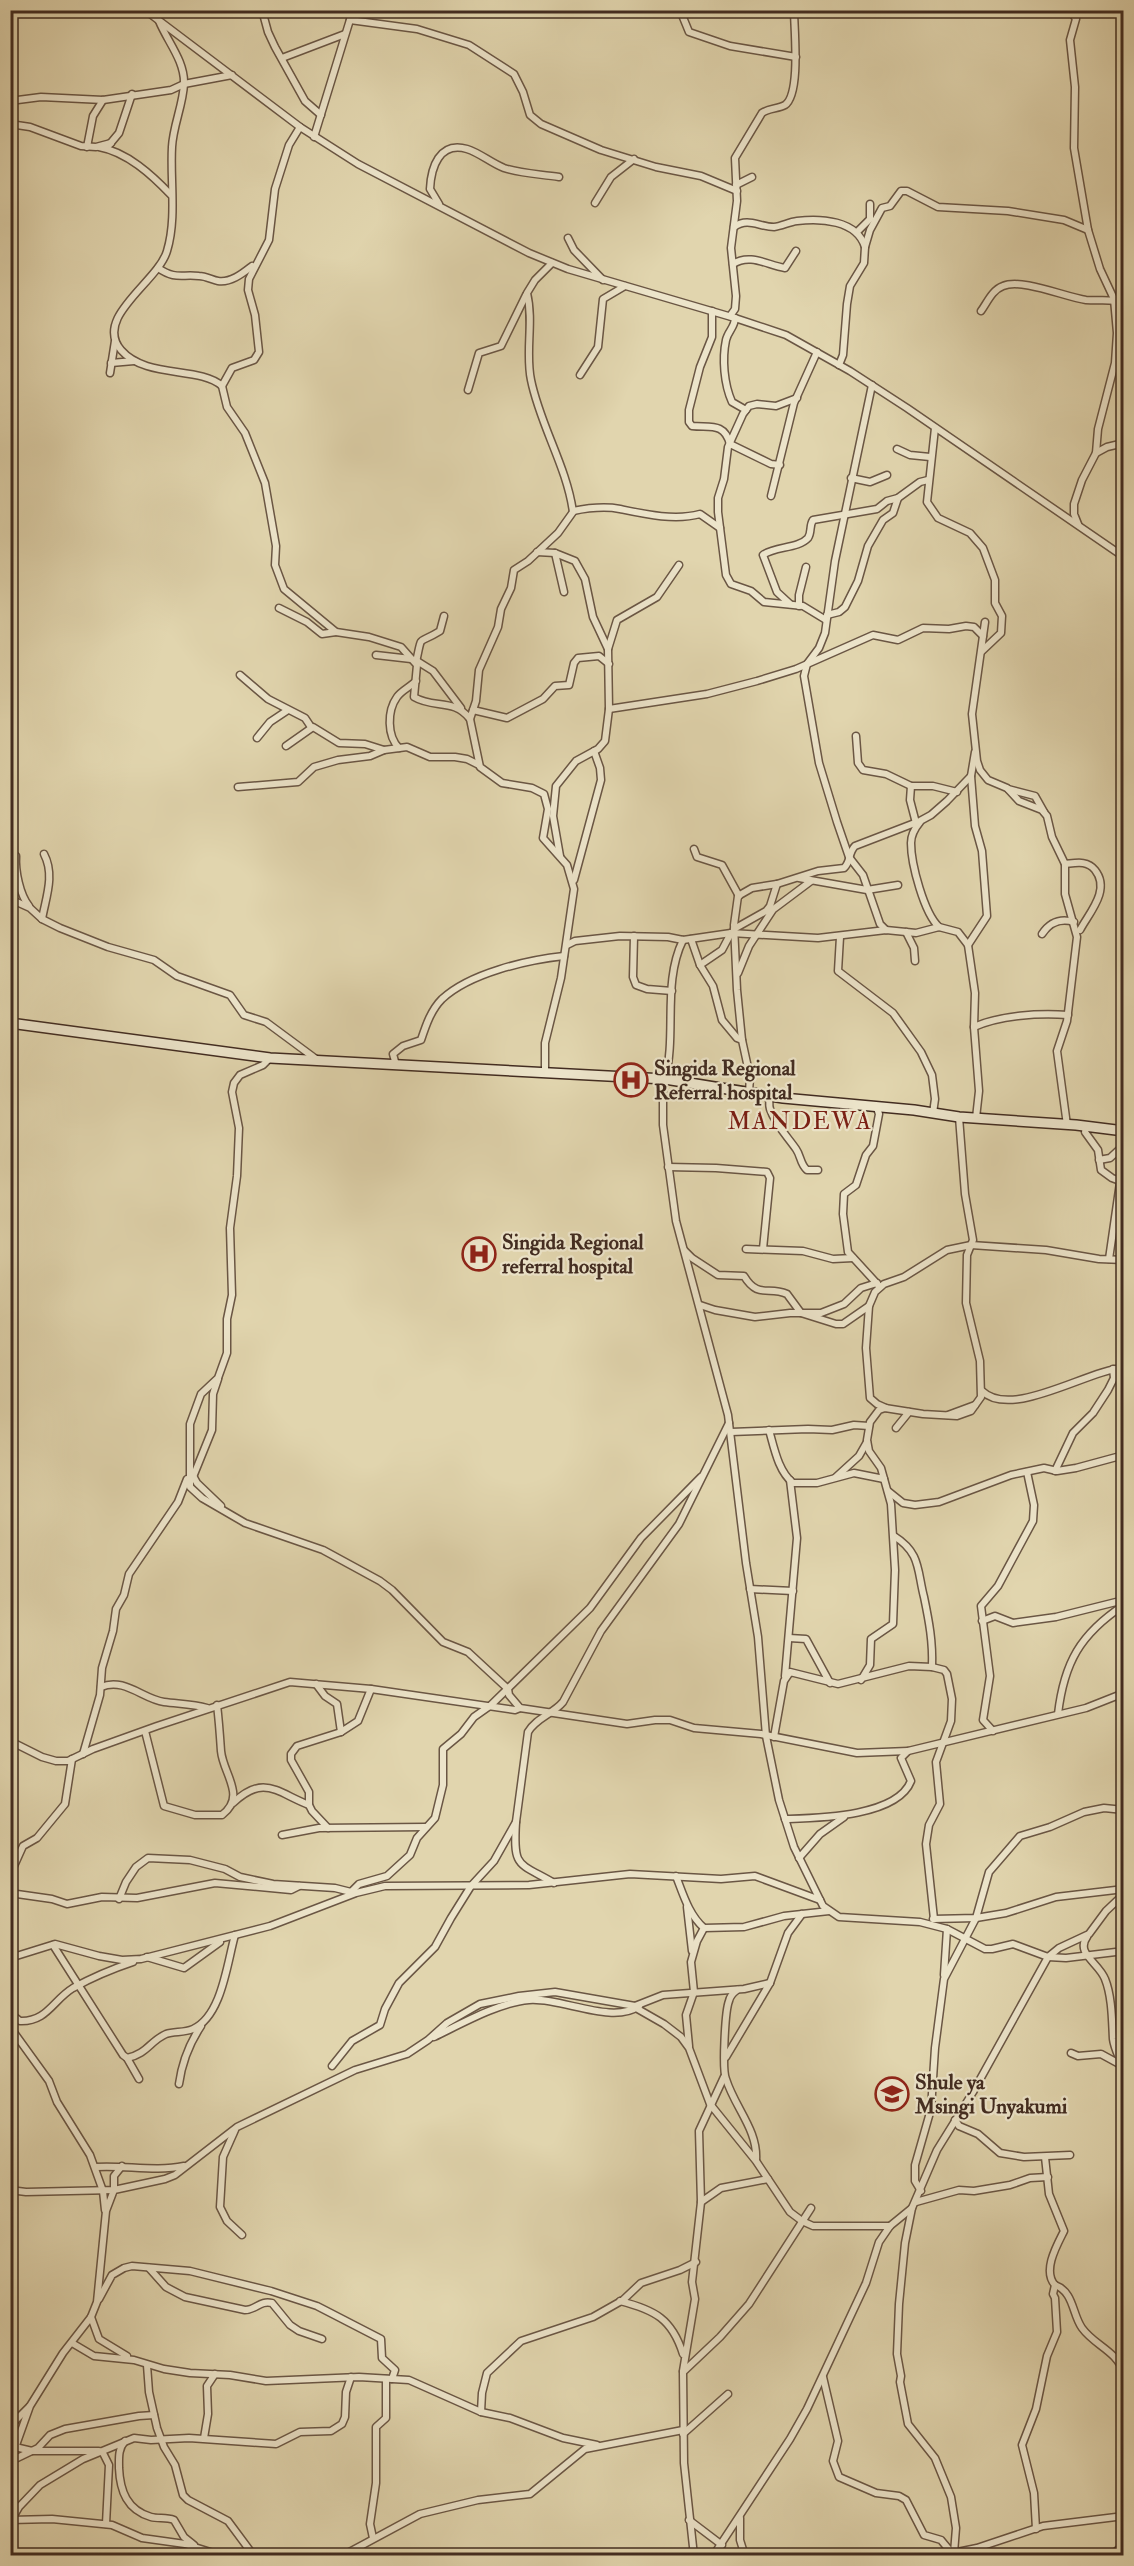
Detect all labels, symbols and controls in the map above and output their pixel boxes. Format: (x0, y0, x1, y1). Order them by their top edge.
place label: Singida Regional Referral hospital (654, 1055, 796, 1106)
hospital icon: Singida Regional Referral hospital (613, 1062, 649, 1098)
district label: MANDEWA (727, 1106, 873, 1137)
place label: Singida Regional referral hospital (501, 1229, 644, 1280)
hospital icon: Singida Regional referral hospital (461, 1236, 497, 1272)
place label: Shule ya Msingi Unyakumi (914, 2069, 1068, 2120)
school or university icon: Shule ya Msingi Unyakumi (874, 2076, 910, 2112)

